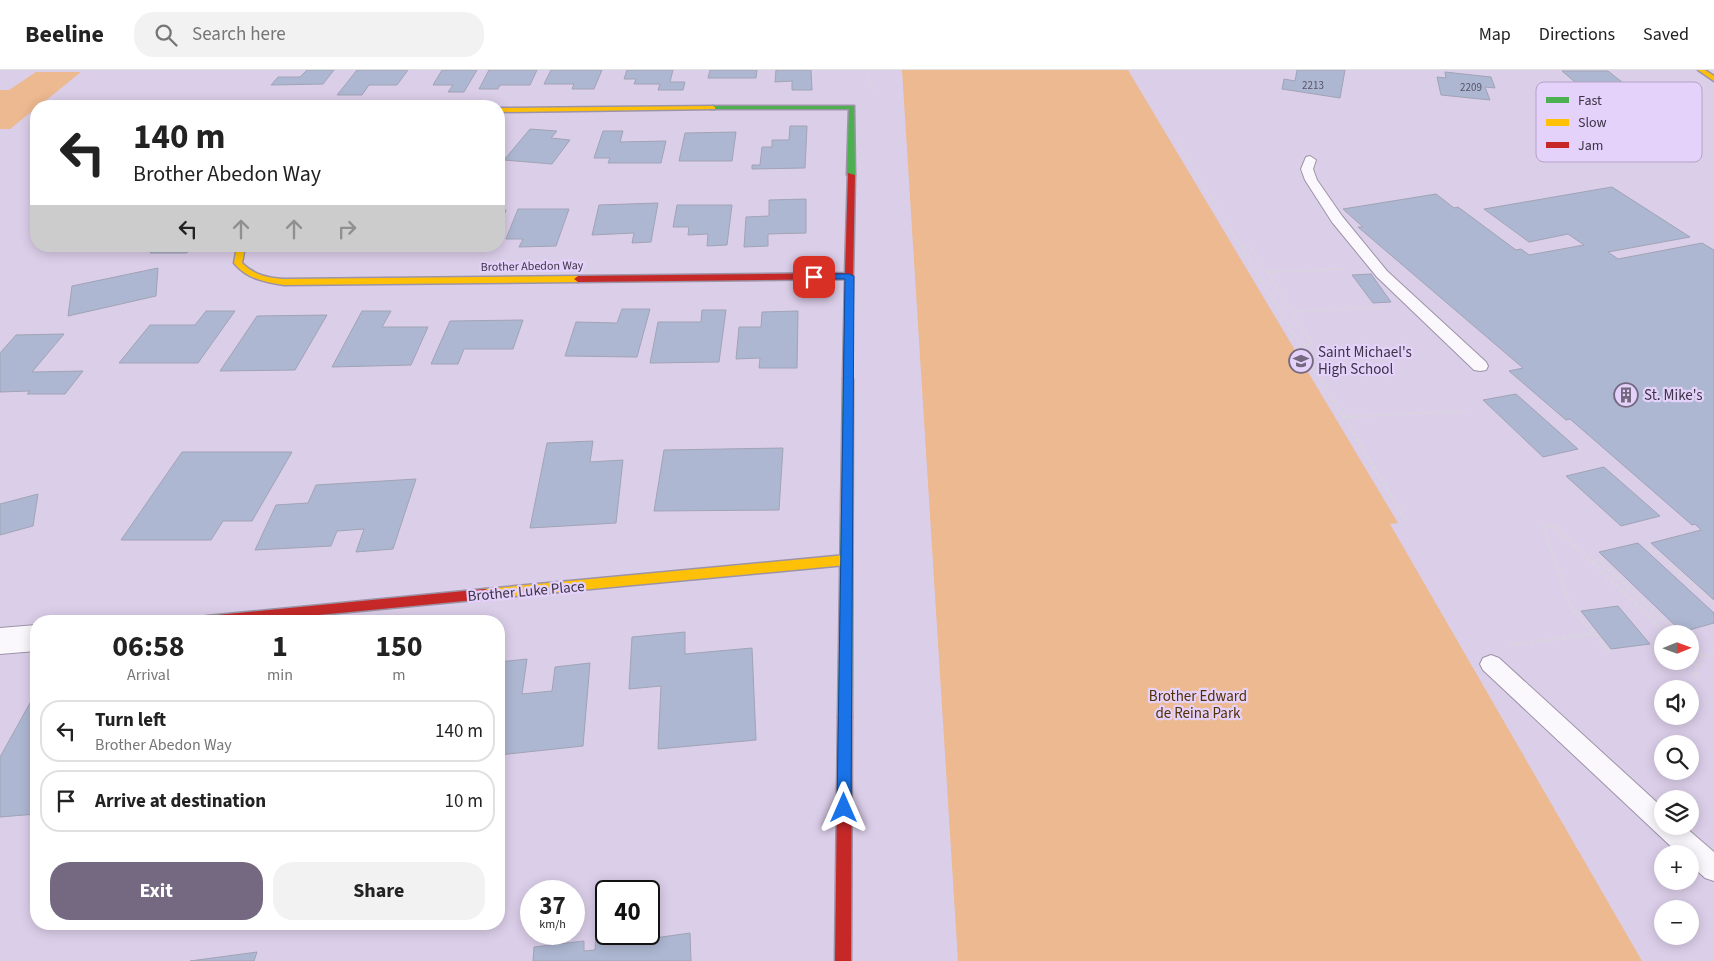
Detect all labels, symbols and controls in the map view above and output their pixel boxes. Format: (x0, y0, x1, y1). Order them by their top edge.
search box (134, 12, 484, 57)
text: Beeline (25, 17, 104, 52)
icon: search (152, 21, 180, 49)
text: Search here (192, 21, 286, 48)
text: Map (1479, 22, 1511, 47)
text: Directions (1539, 22, 1615, 47)
text: Saved (1643, 22, 1689, 47)
house number: 2213 (1302, 78, 1324, 93)
house number: 2209 (1460, 80, 1482, 95)
legend (1536, 82, 1702, 162)
text: Fast (1578, 91, 1602, 111)
text: 140 m (133, 112, 225, 162)
text: Slow (1578, 113, 1607, 133)
icon: left (50, 120, 115, 185)
text: Jam (1578, 136, 1603, 156)
text: Brother Abedon Way (133, 158, 321, 190)
icon: left (174, 215, 202, 243)
icon: ahead (227, 215, 255, 243)
icon: ahead (280, 215, 308, 243)
icon: right (333, 215, 361, 243)
pin (793, 256, 835, 298)
street label: Brother Abedon Way (481, 257, 584, 276)
icon: arrive (800, 263, 828, 291)
place label: Saint Michael's High School (1318, 342, 1412, 380)
school or university icon: Saint Michael's High School (1288, 348, 1314, 374)
building icon: St. Mike's (1613, 382, 1639, 408)
place label: St. Mike's (1644, 385, 1702, 406)
street label: Brother Luke Place (467, 576, 585, 607)
text: 06:58 (112, 625, 185, 668)
text: 1 (272, 625, 288, 668)
text: 150 (375, 625, 423, 668)
north arrow (1654, 625, 1699, 670)
map controls (1654, 625, 1699, 945)
text: Arrival (127, 664, 170, 686)
text: min (267, 664, 293, 686)
text: m (392, 664, 406, 686)
button: sound (1654, 680, 1699, 725)
park label: Brother Edward de Reina Park (1149, 686, 1247, 724)
text: Turn left (95, 707, 166, 734)
icon: left (52, 717, 80, 745)
text: 140 m (435, 718, 483, 745)
text: Brother Abedon Way (95, 734, 232, 756)
button: search (1654, 735, 1699, 780)
position arrow (817, 781, 869, 833)
icon: arrive (52, 787, 80, 815)
text: Arrive at destination (95, 788, 266, 815)
text: 10 m (445, 788, 483, 815)
button: layers (1654, 790, 1699, 835)
button: + (1654, 845, 1699, 890)
button: Exit (50, 862, 263, 920)
button: Share (273, 862, 485, 920)
speed limit sign: 40 (595, 880, 660, 945)
text: 37 (539, 888, 566, 924)
button: − (1654, 900, 1699, 945)
text: km/h (539, 916, 566, 933)

